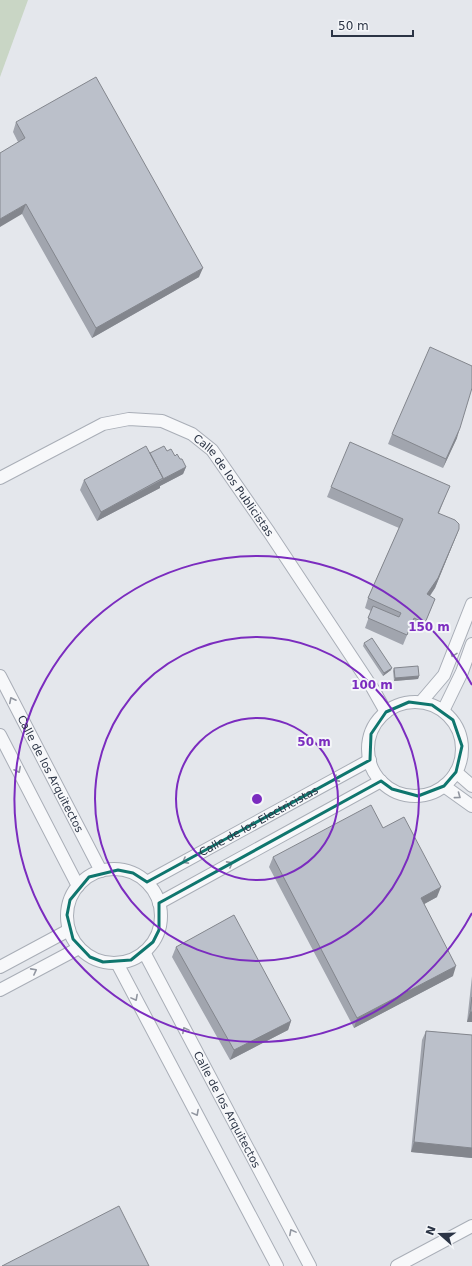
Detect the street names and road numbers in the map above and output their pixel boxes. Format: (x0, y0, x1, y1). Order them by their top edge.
street label: Calle de los Publicistas (191, 432, 276, 539)
street label: Calle de los Arquitectos (14, 713, 86, 835)
street label: Calle de los Electricistas (197, 784, 321, 859)
street label: Calle de los Arquitectos (191, 1049, 263, 1170)

